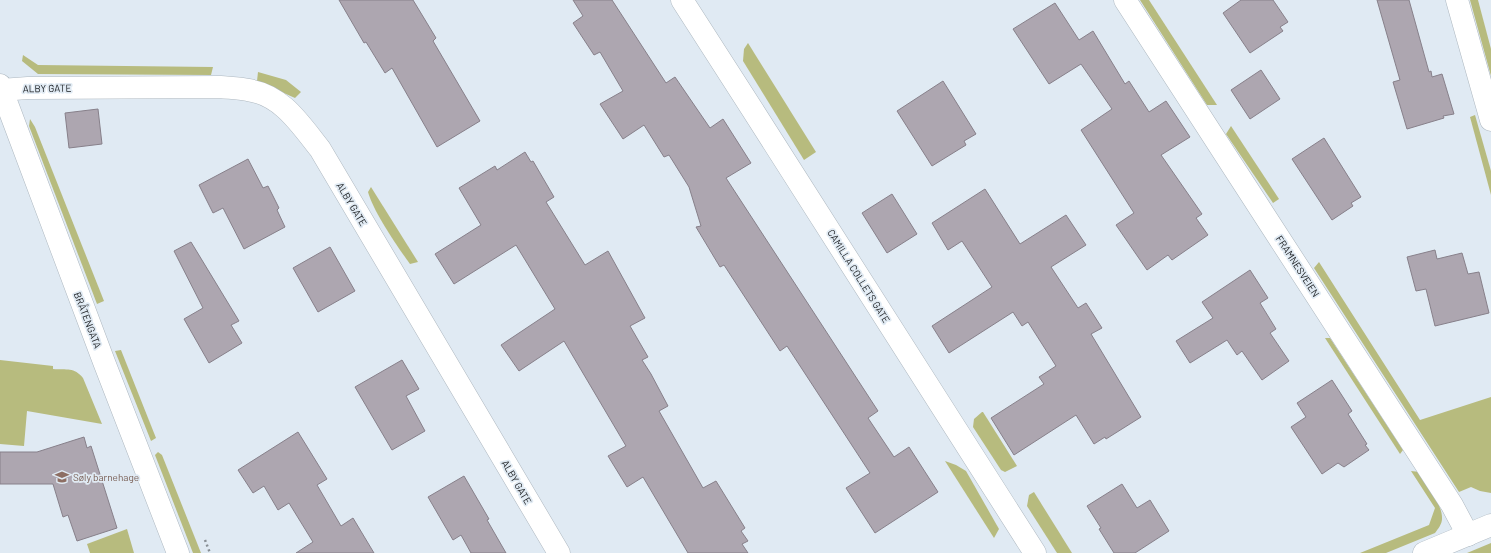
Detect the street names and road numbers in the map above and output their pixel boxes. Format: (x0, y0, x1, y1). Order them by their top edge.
street label: ALBY GATE (22, 82, 72, 94)
street label: ALBY GATE (334, 180, 370, 228)
street label: CAMILLA COLLETS GATE (825, 227, 893, 325)
street label: FRAMNESVEIEN (1274, 233, 1322, 299)
street label: BRÅTENGATA (72, 290, 104, 350)
street label: ALBY GATE (500, 458, 534, 506)

